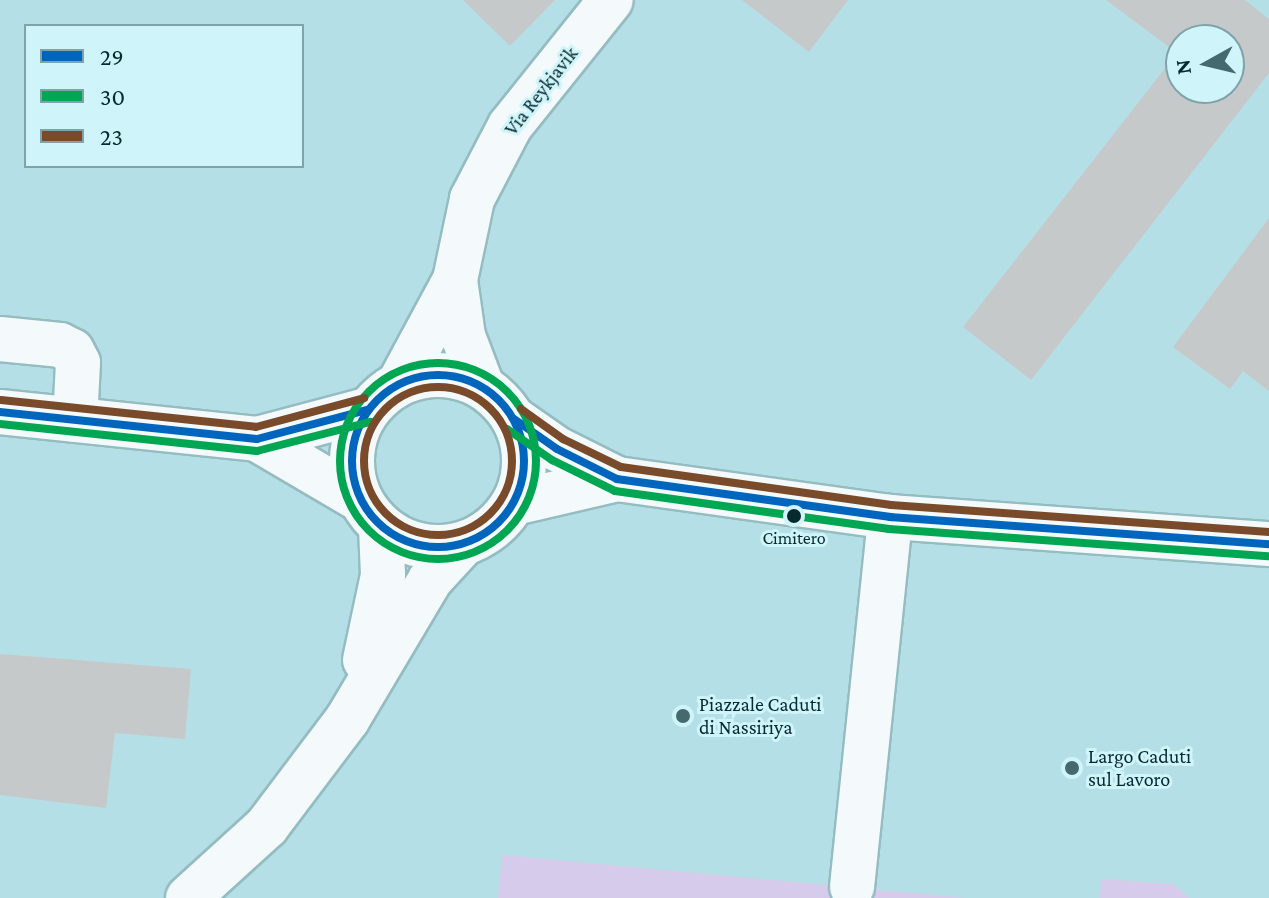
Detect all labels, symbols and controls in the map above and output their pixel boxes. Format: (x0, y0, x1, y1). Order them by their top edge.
legend (24, 24, 304, 168)
north arrow (1165, 24, 1245, 104)
street label: Via Reykjavik (499, 42, 583, 140)
text: 29 (100, 43, 124, 70)
text: N (1169, 58, 1196, 76)
text: 30 (100, 83, 125, 110)
text: 23 (100, 123, 123, 150)
marker: Cimitero (786, 508, 802, 524)
place label: Cimitero (762, 527, 826, 549)
place label: Piazzale Caduti di Nassiriya (699, 692, 821, 739)
marker: Piazzale Caduti di Nassiriya (674, 707, 692, 725)
place label: Largo Caduti sul Lavoro (1088, 744, 1191, 791)
marker: Largo Caduti sul Lavoro (1063, 759, 1081, 777)

